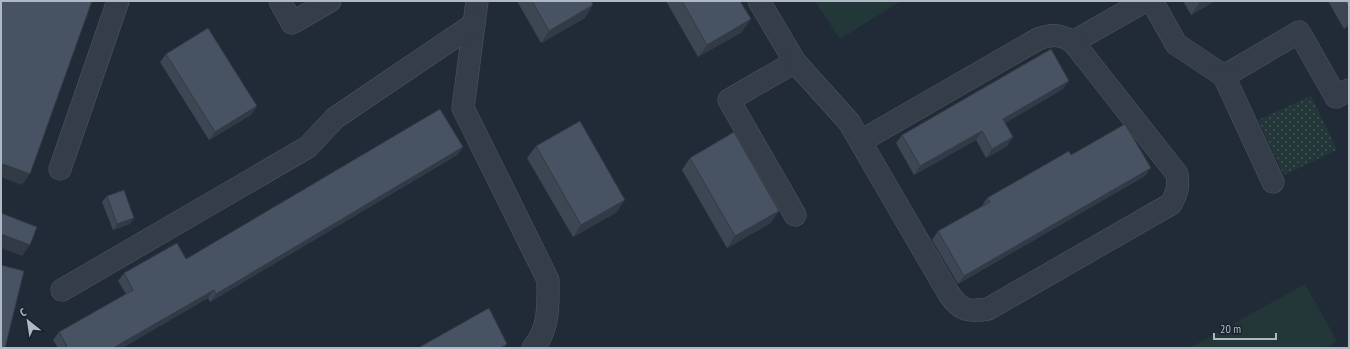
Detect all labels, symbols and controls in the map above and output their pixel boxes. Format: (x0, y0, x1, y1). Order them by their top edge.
north arrow (8, 301, 48, 341)
text: С (17, 305, 29, 320)
scale bar (1214, 315, 1276, 341)
text: 20 m (1220, 321, 1241, 336)

